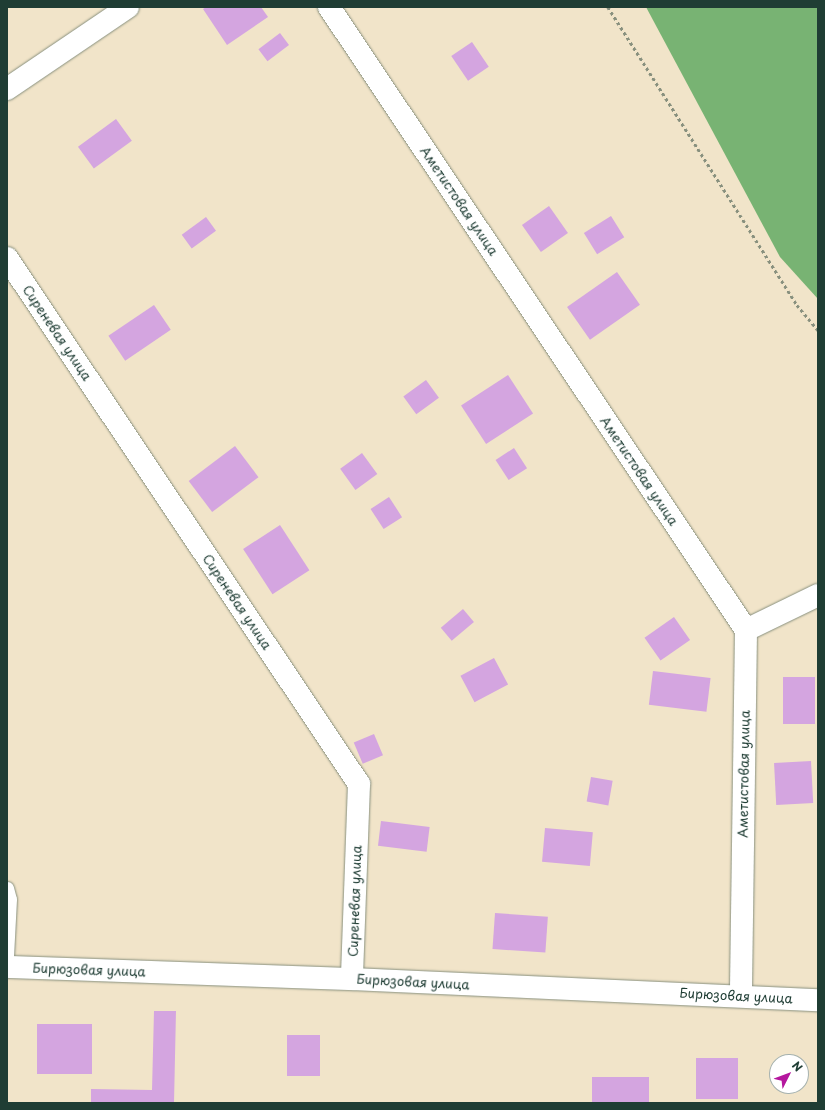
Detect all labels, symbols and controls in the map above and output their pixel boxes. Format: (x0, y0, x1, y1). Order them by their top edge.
street label: Аметистовая улица (417, 144, 501, 258)
street label: Сиреневая улица (19, 282, 95, 384)
street label: Аметистовая улица (597, 414, 681, 528)
street label: Сиреневая улица (199, 551, 275, 653)
street label: Аметистовая улица (735, 710, 753, 838)
street label: Сиреневая улица (345, 845, 365, 957)
street label: Бирюзовая улица (32, 960, 146, 980)
street label: Бирюзовая улица (356, 971, 470, 993)
street label: Бирюзовая улица (679, 985, 793, 1007)
north arrow (769, 1054, 809, 1094)
text: N (788, 1057, 807, 1075)

